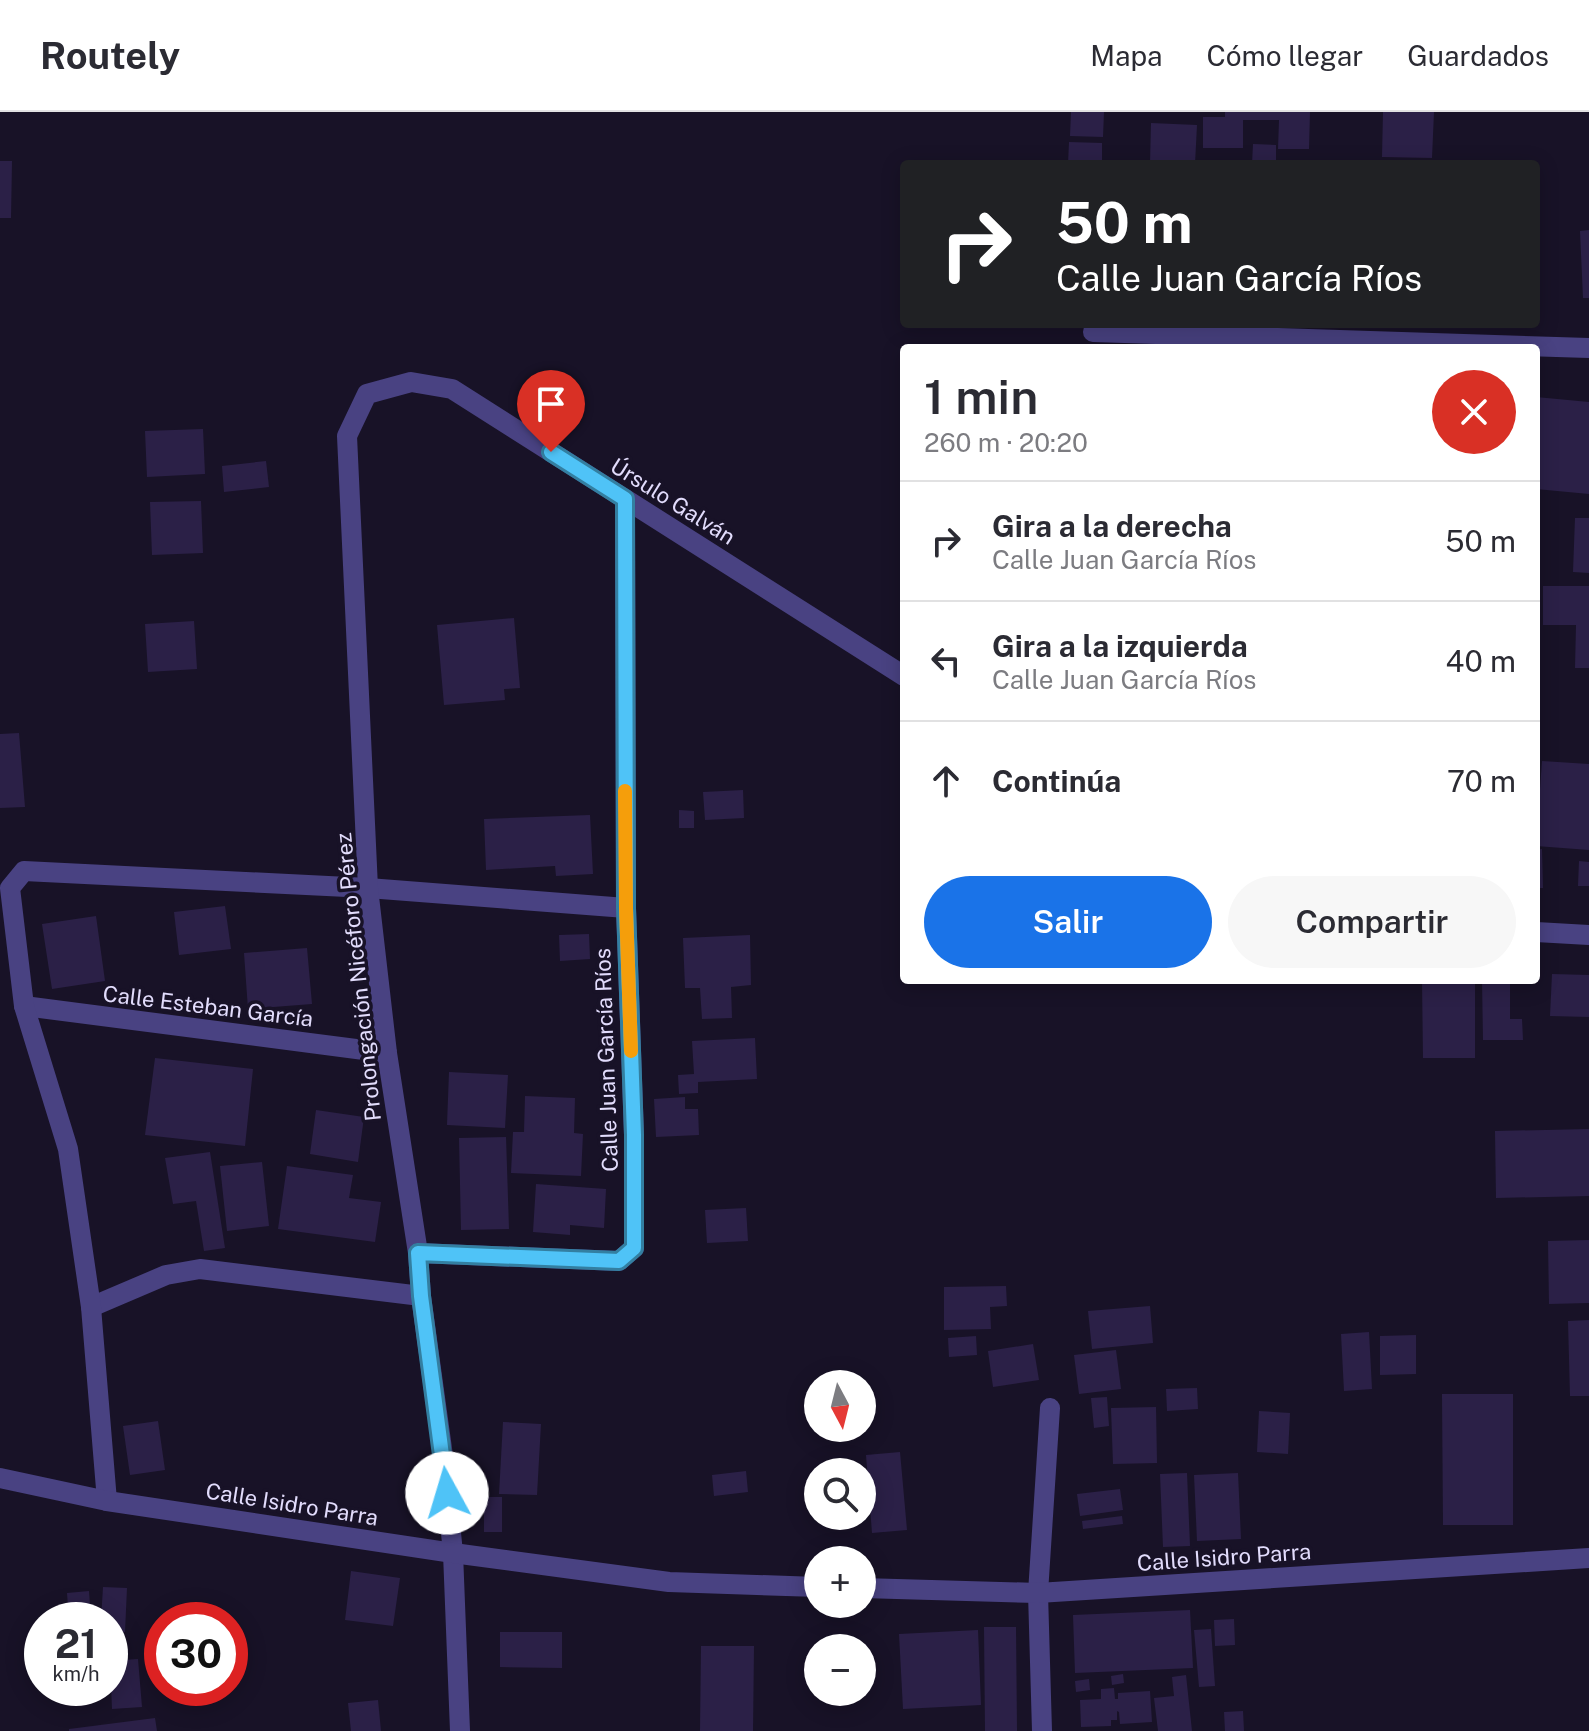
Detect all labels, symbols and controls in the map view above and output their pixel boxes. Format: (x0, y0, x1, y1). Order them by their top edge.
text: Routely (40, 33, 180, 78)
text: Mapa (1090, 39, 1162, 72)
text: Cómo llegar (1206, 39, 1363, 72)
text: Guardados (1407, 39, 1549, 72)
text: 50 m (1056, 190, 1193, 256)
icon: right (924, 192, 1028, 296)
text: Calle Juan García Ríos (1056, 257, 1422, 299)
text: 1 min (924, 368, 1038, 425)
pin (517, 370, 585, 452)
button: close (1432, 370, 1516, 454)
icon: arrive (529, 382, 573, 426)
text: 260 m · 20:20 (924, 427, 1088, 458)
street label: Úrsulo Galván (606, 452, 741, 550)
text: Gira a la derecha (992, 508, 1232, 544)
icon: right (924, 519, 968, 563)
text: 50 m (1445, 523, 1516, 559)
text: Calle Juan García Ríos (992, 544, 1256, 575)
text: Gira a la izquierda (992, 628, 1248, 664)
icon: left (924, 639, 968, 683)
text: 40 m (1446, 643, 1516, 679)
text: Calle Juan García Ríos (992, 664, 1256, 695)
icon: ahead (924, 759, 968, 803)
text: Continúa (992, 763, 1121, 799)
text: 70 m (1447, 763, 1516, 799)
street label: Prolongación Nicéforo Pérez (330, 831, 386, 1123)
button: Salir (924, 876, 1212, 968)
button: Compartir (1228, 876, 1516, 968)
street label: Calle Juan García Ríos (589, 948, 623, 1172)
street label: Calle Esteban García (101, 980, 315, 1032)
north arrow (804, 1370, 876, 1442)
map controls (804, 1370, 876, 1706)
position arrow (405, 1451, 489, 1535)
button: search (804, 1458, 876, 1530)
street label: Calle Isidro Parra (204, 1478, 380, 1530)
street label: Calle Isidro Parra (1136, 1538, 1312, 1576)
button: + (804, 1546, 876, 1618)
speed limit sign: 30 (144, 1602, 248, 1706)
text: 21 (55, 1620, 97, 1667)
button: − (804, 1634, 876, 1706)
text: km/h (52, 1662, 100, 1686)

